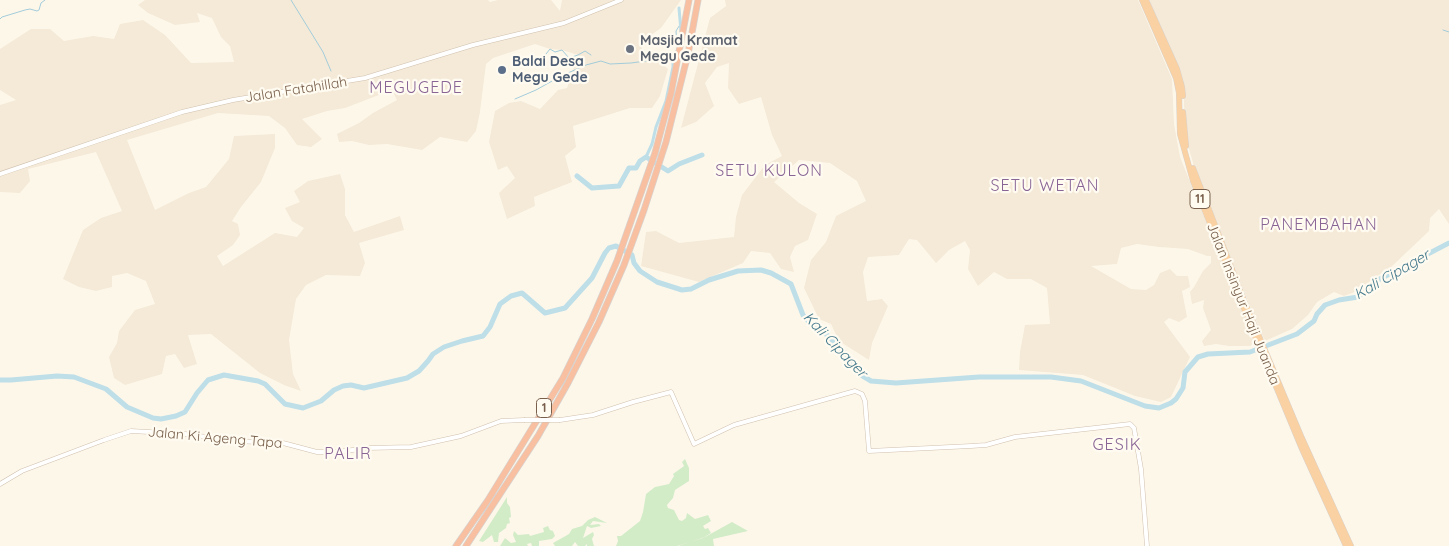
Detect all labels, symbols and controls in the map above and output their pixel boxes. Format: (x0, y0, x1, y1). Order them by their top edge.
place label: Masjid Kramat Megu Gede (640, 33, 738, 65)
marker: Masjid Kramat Megu Gede (624, 43, 636, 55)
place label: Balai Desa Megu Gede (512, 54, 588, 86)
marker: Balai Desa Megu Gede (496, 64, 508, 76)
street label: Jalan Fatahillah (244, 74, 348, 106)
district label: MEGUGEDE (368, 78, 464, 98)
district label: SETU KULON (714, 161, 824, 181)
district label: SETU WETAN (989, 176, 1101, 196)
road number: 11 (1190, 190, 1210, 208)
district label: PANEMBAHAN (1259, 215, 1379, 235)
street label: Jalan Insinyur Haji Juanda (1203, 221, 1283, 387)
water label: Kali Cipager (1351, 246, 1433, 304)
water label: Kali Cipager (799, 308, 871, 382)
road number: 1 (536, 398, 552, 418)
street label: Jalan Ki Ageng Tapa (147, 424, 283, 452)
district label: GESIK (1092, 435, 1142, 455)
district label: PALIR (324, 444, 372, 464)

